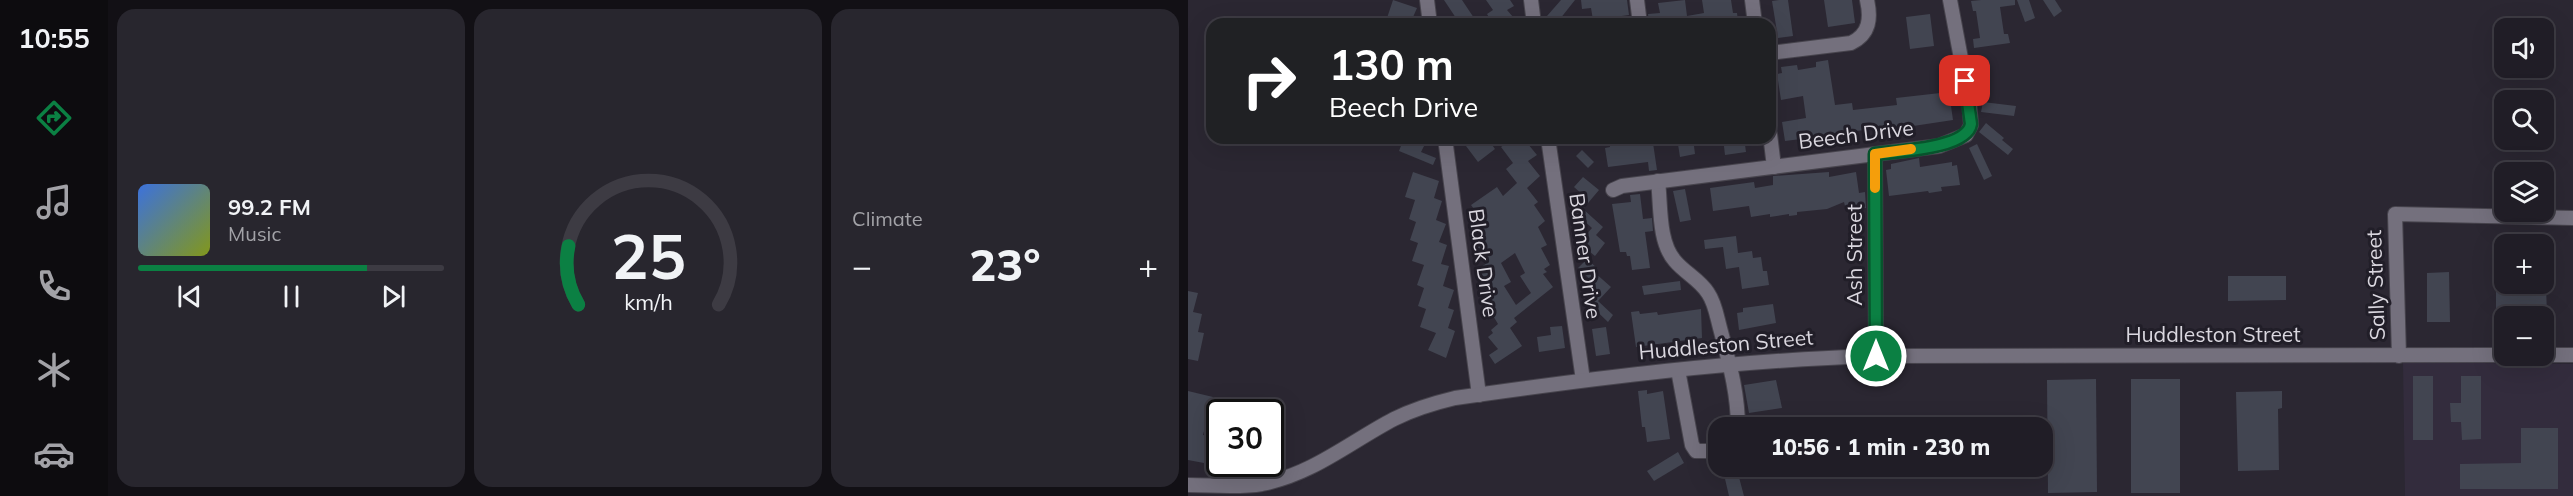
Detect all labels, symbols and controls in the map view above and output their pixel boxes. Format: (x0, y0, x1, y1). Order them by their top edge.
map controls (2494, 18, 2554, 366)
button: sound (2494, 18, 2554, 78)
text: 10:55 (18, 21, 90, 55)
text: 130 m (1329, 38, 1454, 91)
icon: right (1230, 42, 1308, 120)
pin (1939, 55, 1990, 106)
icon: arrive (1948, 64, 1981, 97)
text: Beech Drive (1329, 90, 1478, 124)
button: search (2494, 90, 2554, 150)
icon: directions (33, 97, 75, 139)
street label: Beech Drive (1797, 114, 1915, 154)
button: layers (2494, 162, 2554, 222)
icon: music (33, 181, 75, 223)
street label: Banner Drive (1564, 191, 1608, 320)
text: 99.2 FM (228, 193, 311, 221)
street label: Ash Street (1841, 204, 1867, 306)
text: Climate (852, 206, 923, 231)
street label: Black Drive (1464, 207, 1504, 319)
text: 25 (611, 216, 685, 295)
text: Music (228, 221, 281, 246)
street label: Sally Street (2360, 229, 2390, 341)
button: + (2494, 234, 2554, 294)
text: 23° (969, 236, 1041, 292)
text: − (852, 245, 872, 286)
text: + (1138, 245, 1158, 286)
icon: phone (33, 265, 75, 307)
icon: previous (173, 280, 206, 313)
icon: pause (275, 280, 308, 313)
icon: next (377, 280, 410, 313)
text: km/h (624, 288, 672, 315)
button: − (2494, 306, 2554, 366)
street label: Huddleston Street (2125, 321, 2301, 347)
street label: Huddleston Street (1637, 323, 1814, 365)
position arrow (1844, 324, 1908, 388)
icon: climate (33, 349, 75, 391)
speed limit sign: 30 (1206, 399, 1284, 477)
icon: car (33, 433, 75, 475)
text: 10:56 · 1 min · 230 m (1771, 433, 1990, 461)

